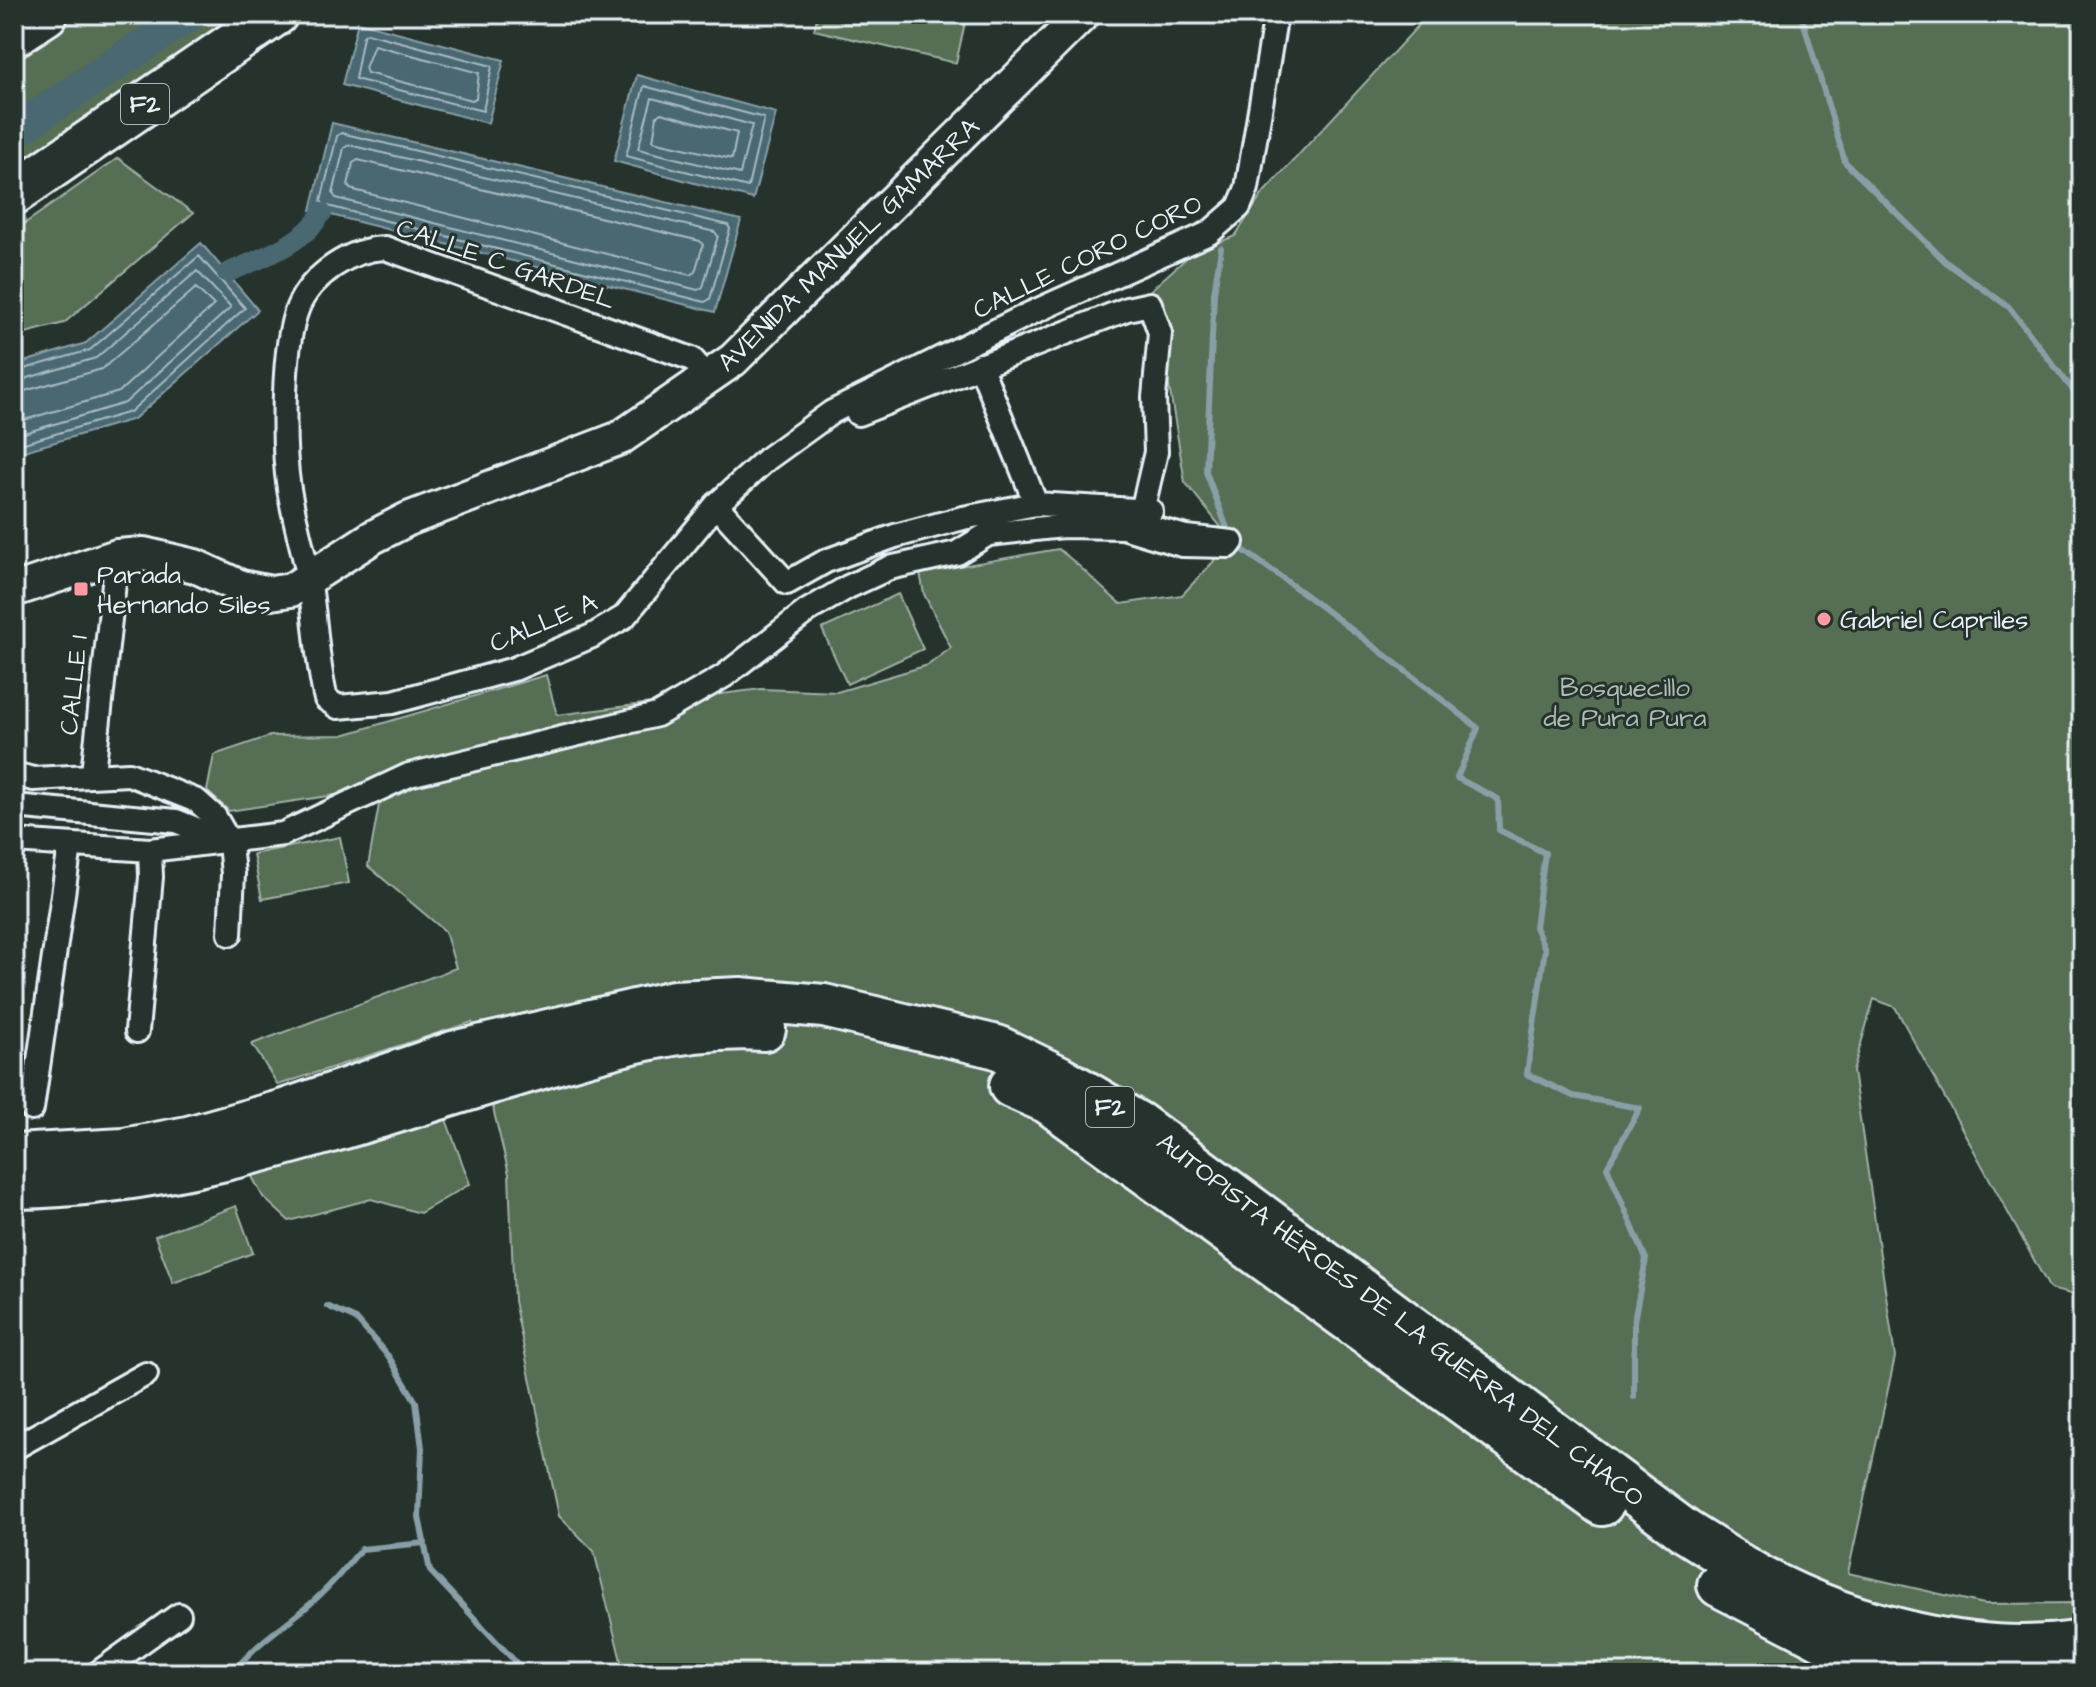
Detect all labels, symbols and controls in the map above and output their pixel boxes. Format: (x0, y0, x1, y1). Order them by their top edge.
road number: F2 (121, 84, 169, 124)
street label: AVENIDA MANUEL GAMARRA (710, 109, 988, 380)
street label: CALLE CORO CORO (967, 186, 1208, 328)
street label: CALLE C GARDEL (391, 210, 620, 318)
place label: Parada Hernando Siles (97, 557, 271, 623)
marker: Parada Hernando Siles (72, 580, 90, 598)
street label: CALLE A (484, 584, 603, 662)
place label: Gabriel Capriles (1840, 602, 2028, 638)
marker: Gabriel Capriles (1815, 610, 1833, 628)
street label: CALLE 1 (51, 633, 97, 737)
park label: Bosquecillo de Pura Pura (1544, 670, 1706, 736)
road number: F2 (1086, 1087, 1134, 1127)
street label: AUTOPISTA HÉROES DE LA GUERRA DEL CHACO (1149, 1124, 1652, 1515)

